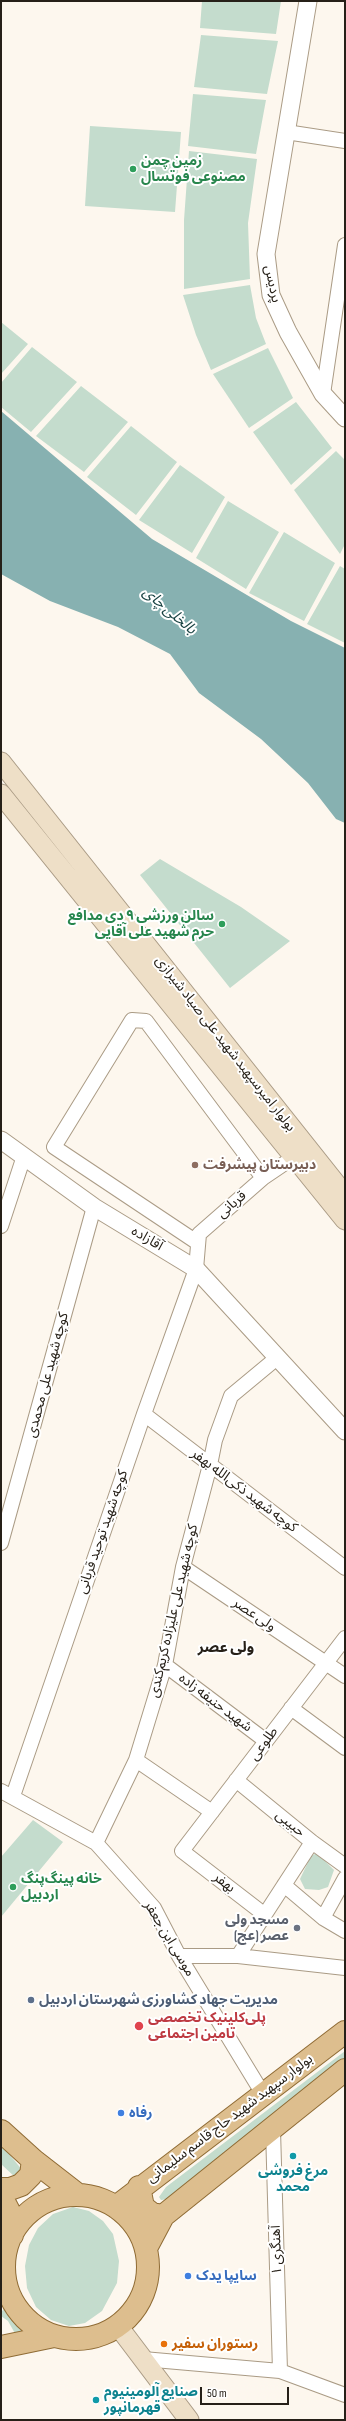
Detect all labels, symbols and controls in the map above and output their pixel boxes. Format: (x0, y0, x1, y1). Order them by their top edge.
place label: زمین چمن مصنوعی فوتسال (141, 153, 246, 186)
marker: زمین چمن مصنوعی فوتسال (128, 164, 138, 174)
street label: پردیس (260, 264, 284, 304)
water label: بالخلی چای (139, 583, 199, 639)
place label: سالن ورزشی ۹ دی مدافع حرم شهید علی آقایی (68, 908, 214, 940)
marker: سالن ورزشی ۹ دی مدافع حرم شهید علی آقایی (217, 919, 227, 929)
street label: بولوار امیرسپهبد شهید علی صیاد شیرازی (151, 953, 299, 1135)
place label: دبیرستان پیشرفت (203, 1157, 316, 1173)
marker: دبیرستان پیشرفت (190, 1160, 200, 1170)
street label: قربانی (214, 1188, 250, 1222)
street label: آقازاده (128, 1223, 166, 1255)
street label: کوچه شهید علی محمدی (23, 1311, 73, 1439)
street label: کوچه شهید ذکی‌الله بهفر (187, 1446, 301, 1536)
street label: کوچه شهید توحید قربانی (74, 1468, 132, 1596)
street label: کوچه شهید علی علیزاده کریم‌کندی (146, 1523, 202, 1699)
street label: ولی عصر (229, 1595, 279, 1635)
district label: ولی عصر (198, 1639, 254, 1657)
street label: شهید حنیفه زاده (175, 1670, 255, 1736)
street label: طلوعی (246, 1724, 282, 1764)
street label: حبیبی (272, 1807, 308, 1841)
street label: بهفر (210, 1869, 238, 1897)
place label: خانه پینگ‌پنگ اردبیل (21, 1871, 102, 1904)
marker: خانه پینگ‌پنگ اردبیل (8, 1882, 18, 1892)
street label: موسی ابن جعفر (140, 1898, 198, 1980)
place label: مسجد ولی عصر (عج) (225, 1912, 289, 1944)
marker: مسجد ولی عصر (عج) (292, 1923, 302, 1933)
place label: مدیریت جهاد کشاورزی شهرستان اردبیل (39, 1992, 278, 2008)
marker: مدیریت جهاد کشاورزی شهرستان اردبیل (26, 1995, 36, 2005)
place label: پلی‌کلینیک تخصصی تامین اجتماعی (148, 2010, 266, 2042)
marker: پلی‌کلینیک تخصصی تامین اجتماعی (133, 2020, 145, 2032)
street label: بولوار سپهبد شهید حاج قاسم سلیمانی (144, 2051, 316, 2187)
place label: رفاه (129, 2105, 152, 2121)
marker: رفاه (116, 2108, 126, 2118)
marker: مرغ فروشی محمد (288, 2151, 298, 2161)
place label: مرغ فروشی محمد (258, 2163, 328, 2196)
street label: آهنگری ۱ (268, 2225, 286, 2275)
place label: سایپا یدک (196, 2268, 257, 2284)
marker: سایپا یدک (183, 2271, 193, 2281)
place label: رستوران سفیر (172, 2336, 258, 2352)
marker: رستوران سفیر (159, 2339, 169, 2349)
scale bar (202, 2379, 291, 2405)
place label: صنایع آلومینیوم قهرمانپور (104, 2384, 198, 2416)
text: 50 m (207, 2386, 227, 2401)
marker: صنایع آلومینیوم قهرمانپور (91, 2395, 101, 2405)

